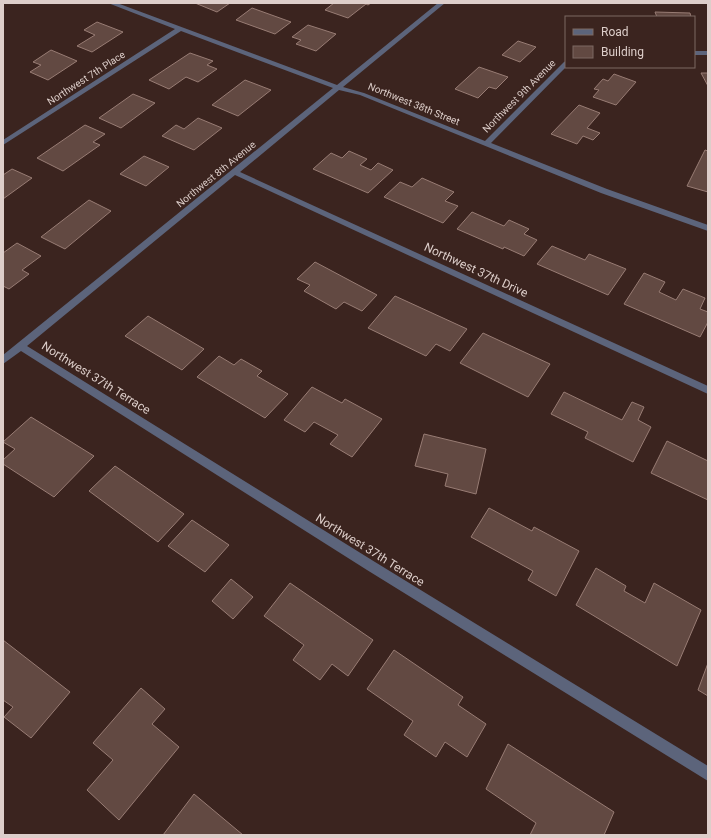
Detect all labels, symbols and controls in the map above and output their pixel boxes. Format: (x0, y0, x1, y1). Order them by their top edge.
legend (565, 16, 695, 68)
text: Road (601, 25, 629, 39)
text: Building (601, 45, 644, 59)
street label: Northwest 7th Place (45, 49, 127, 107)
street label: Northwest 9th Avenue (480, 57, 558, 135)
street label: Northwest 38th Street (367, 81, 461, 127)
street label: Northwest 8th Avenue (174, 139, 258, 209)
street label: Northwest 37th Drive (422, 240, 530, 300)
street label: Northwest 37th Terrace (39, 339, 153, 417)
street label: Northwest 37th Terrace (313, 511, 427, 589)

